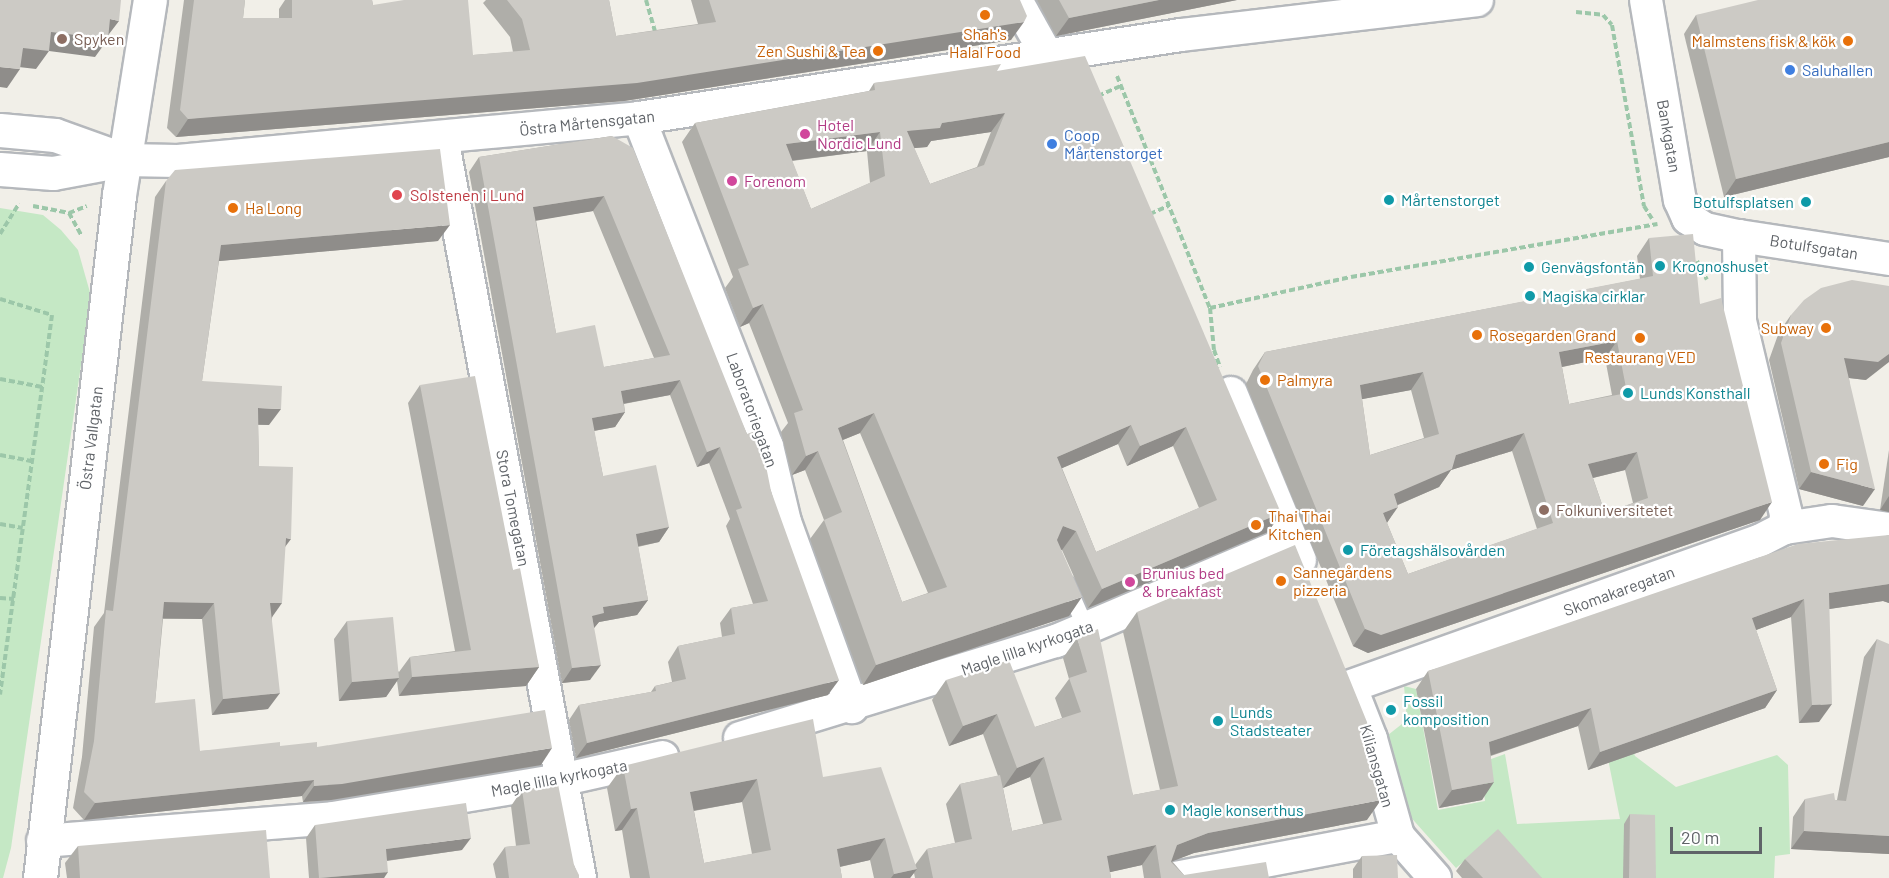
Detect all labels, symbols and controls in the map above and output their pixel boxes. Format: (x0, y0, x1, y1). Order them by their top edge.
marker: Shah's Halal Food (978, 8, 992, 22)
place label: Shah's Halal Food (949, 24, 1021, 62)
place label: Spyken (74, 29, 124, 49)
place label: Malmstens fisk & kök (1691, 31, 1836, 51)
marker: Spyken (55, 32, 69, 46)
marker: Malmstens fisk & kök (1841, 34, 1855, 48)
place label: Zen Sushi & Tea (757, 41, 866, 61)
marker: Zen Sushi & Tea (871, 44, 885, 58)
place label: Saluhallen (1802, 60, 1873, 80)
marker: Saluhallen (1783, 63, 1797, 77)
street label: Bankgatan (1653, 98, 1685, 174)
street label: Östra Mårtensgatan (518, 106, 656, 140)
place label: Hotel Nordic Lund (817, 115, 902, 153)
place label: Coop Mårtenstorget (1064, 125, 1163, 163)
marker: Hotel Nordic Lund (798, 127, 812, 141)
marker: Coop Mårtenstorget (1045, 137, 1059, 151)
place label: Forenom (744, 171, 806, 191)
marker: Forenom (725, 174, 739, 188)
place label: Solstenen i Lund (410, 185, 525, 205)
marker: Solstenen i Lund (388, 186, 406, 204)
place label: Mårtenstorget (1401, 190, 1500, 210)
place label: Botulfsplatsen (1693, 192, 1794, 212)
marker: Mårtenstorget (1382, 193, 1396, 207)
marker: Botulfsplatsen (1799, 195, 1813, 209)
place label: Ha Long (245, 198, 302, 218)
marker: Ha Long (226, 201, 240, 215)
street label: Botulfsgatan (1768, 231, 1860, 263)
place label: Krognoshuset (1672, 256, 1769, 276)
place label: Genvägsfontän (1541, 257, 1644, 277)
marker: Krognoshuset (1653, 259, 1667, 273)
marker: Genvägsfontän (1522, 260, 1536, 274)
place label: Magiska cirklar (1542, 286, 1645, 306)
marker: Magiska cirklar (1523, 289, 1537, 303)
place label: Subway (1761, 318, 1814, 338)
marker: Subway (1819, 321, 1833, 335)
place label: Rosegarden Grand (1489, 325, 1616, 345)
marker: Rosegarden Grand (1470, 328, 1484, 342)
marker: Restaurang VED (1633, 331, 1647, 345)
place label: Restaurang VED (1584, 347, 1696, 367)
street label: Laboratoriegatan (722, 350, 782, 470)
place label: Palmyra (1277, 370, 1333, 390)
marker: Palmyra (1258, 373, 1272, 387)
place label: Lunds Konsthall (1640, 383, 1750, 403)
street label: Östra Vallgatan (75, 385, 107, 491)
marker: Lunds Konsthall (1621, 386, 1635, 400)
street label: Stora Tomegatan (492, 448, 534, 568)
place label: Fig (1836, 454, 1858, 474)
marker: Fig (1817, 457, 1831, 471)
place label: Folkuniversitetet (1556, 500, 1673, 520)
marker: Folkuniversitetet (1537, 503, 1551, 517)
place label: Thai Thai Kitchen (1268, 506, 1331, 544)
marker: Thai Thai Kitchen (1249, 518, 1263, 532)
place label: Företagshälsovården (1360, 540, 1505, 560)
marker: Företagshälsovården (1341, 543, 1355, 557)
place label: Sannegårdens pizzeria (1293, 562, 1392, 600)
street label: Skomakaregatan (1561, 562, 1677, 620)
place label: Brunius bed & breakfast (1142, 563, 1224, 601)
marker: Sannegårdens pizzeria (1274, 574, 1288, 588)
marker: Brunius bed & breakfast (1123, 575, 1137, 589)
street label: Magle lilla kyrkogata (958, 616, 1096, 680)
place label: Fossil komposition (1403, 691, 1489, 729)
place label: Lunds Stadsteater (1230, 702, 1312, 740)
marker: Fossil komposition (1384, 703, 1398, 717)
marker: Lunds Stadsteater (1211, 714, 1225, 728)
street label: Kiliansgatan (1356, 722, 1398, 810)
street label: Magle lilla kyrkogata (489, 755, 629, 801)
place label: Magle konserthus (1182, 800, 1304, 820)
marker: Magle konserthus (1163, 803, 1177, 817)
scale bar (1673, 815, 1764, 853)
text: 20 m (1681, 826, 1719, 848)

